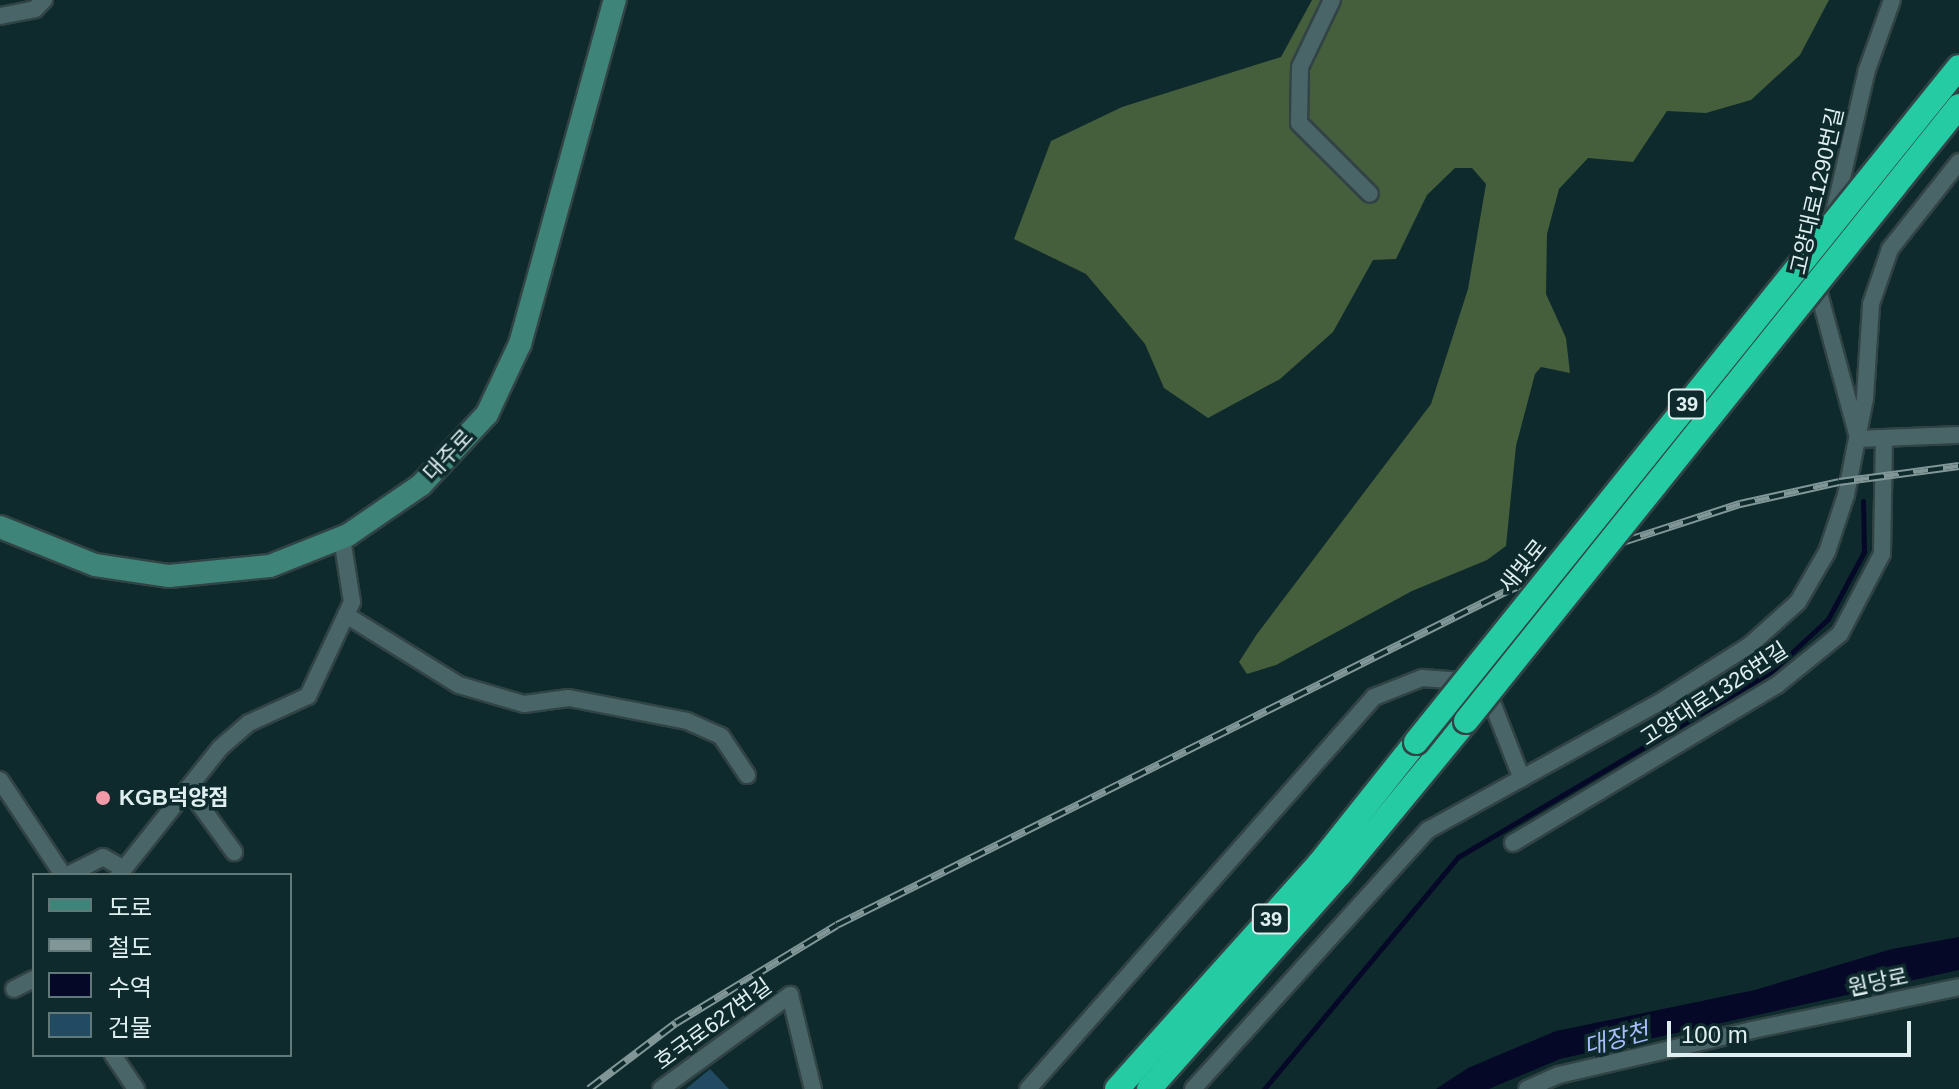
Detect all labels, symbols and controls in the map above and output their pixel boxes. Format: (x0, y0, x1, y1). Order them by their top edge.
street label: 고양대로1290번길 (1785, 105, 1849, 277)
road number: 39 (1667, 388, 1707, 420)
street label: 대주로 (418, 424, 478, 486)
street label: 새빛로 (1494, 534, 1552, 598)
street label: 고양대로1326번길 (1635, 637, 1793, 751)
place label: KGB덕양점 (119, 785, 229, 811)
marker: KGB덕양점 (94, 789, 112, 807)
legend (32, 873, 292, 1057)
text: 도로 (108, 894, 152, 921)
road number: 39 (1251, 903, 1291, 935)
text: 철도 (108, 934, 152, 961)
street label: 원당로 (1846, 963, 1910, 1001)
street label: 호국로627번길 (649, 973, 777, 1075)
text: 수역 (108, 974, 152, 1001)
scale bar (1671, 1005, 1915, 1055)
text: 건물 (108, 1014, 152, 1041)
water label: 대장천 (1580, 1017, 1652, 1061)
text: 100 m (1681, 1021, 1748, 1048)

